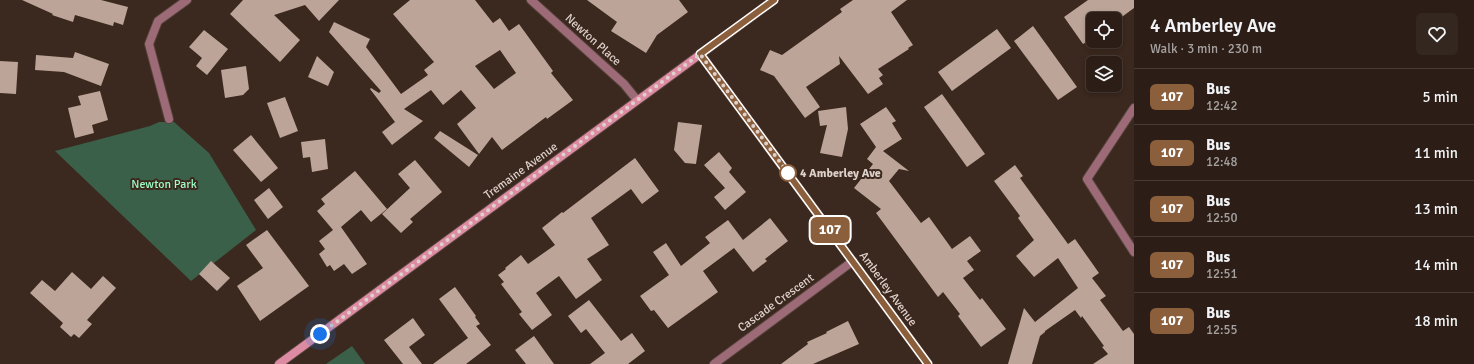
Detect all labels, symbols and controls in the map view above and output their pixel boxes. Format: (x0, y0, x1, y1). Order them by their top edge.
street label: Newton Place (562, 11, 624, 69)
map controls (1086, 12, 1122, 92)
button: locate (1086, 12, 1122, 48)
button: heart (1416, 13, 1458, 55)
text: 4 Amberley Ave (1150, 14, 1276, 38)
text: Walk · 3 min · 230 m (1150, 41, 1262, 57)
button: layers (1086, 56, 1122, 92)
text: Bus (1206, 80, 1230, 98)
text: 107 (1161, 88, 1183, 105)
text: 5 min (1422, 88, 1458, 106)
text: 12:42 (1206, 98, 1238, 114)
text: Bus (1206, 136, 1230, 154)
street label: Tremaine Avenue (481, 139, 561, 203)
text: 107 (1161, 144, 1183, 161)
text: 11 min (1414, 144, 1458, 162)
text: 12:48 (1206, 154, 1238, 170)
marker: 4 Amberley Ave (779, 164, 797, 182)
place label: 4 Amberley Ave (800, 166, 881, 181)
park label: Newton Park (131, 177, 197, 192)
text: Bus (1206, 192, 1230, 210)
text: 107 (1161, 200, 1183, 217)
text: 13 min (1414, 200, 1458, 218)
text: 12:50 (1206, 210, 1238, 226)
line badge: 107 (807, 217, 853, 243)
text: 107 (819, 221, 841, 238)
text: Bus (1206, 248, 1230, 266)
street label: Amberley Avenue (856, 249, 920, 329)
text: 107 (1161, 256, 1183, 273)
text: 14 min (1414, 256, 1458, 274)
text: 12:51 (1206, 266, 1238, 282)
street label: Cascade Crescent (735, 270, 817, 336)
text: Bus (1206, 304, 1230, 322)
text: 107 (1161, 312, 1183, 329)
text: 18 min (1414, 312, 1458, 330)
text: 12:55 (1206, 322, 1238, 338)
your location (310, 324, 330, 344)

